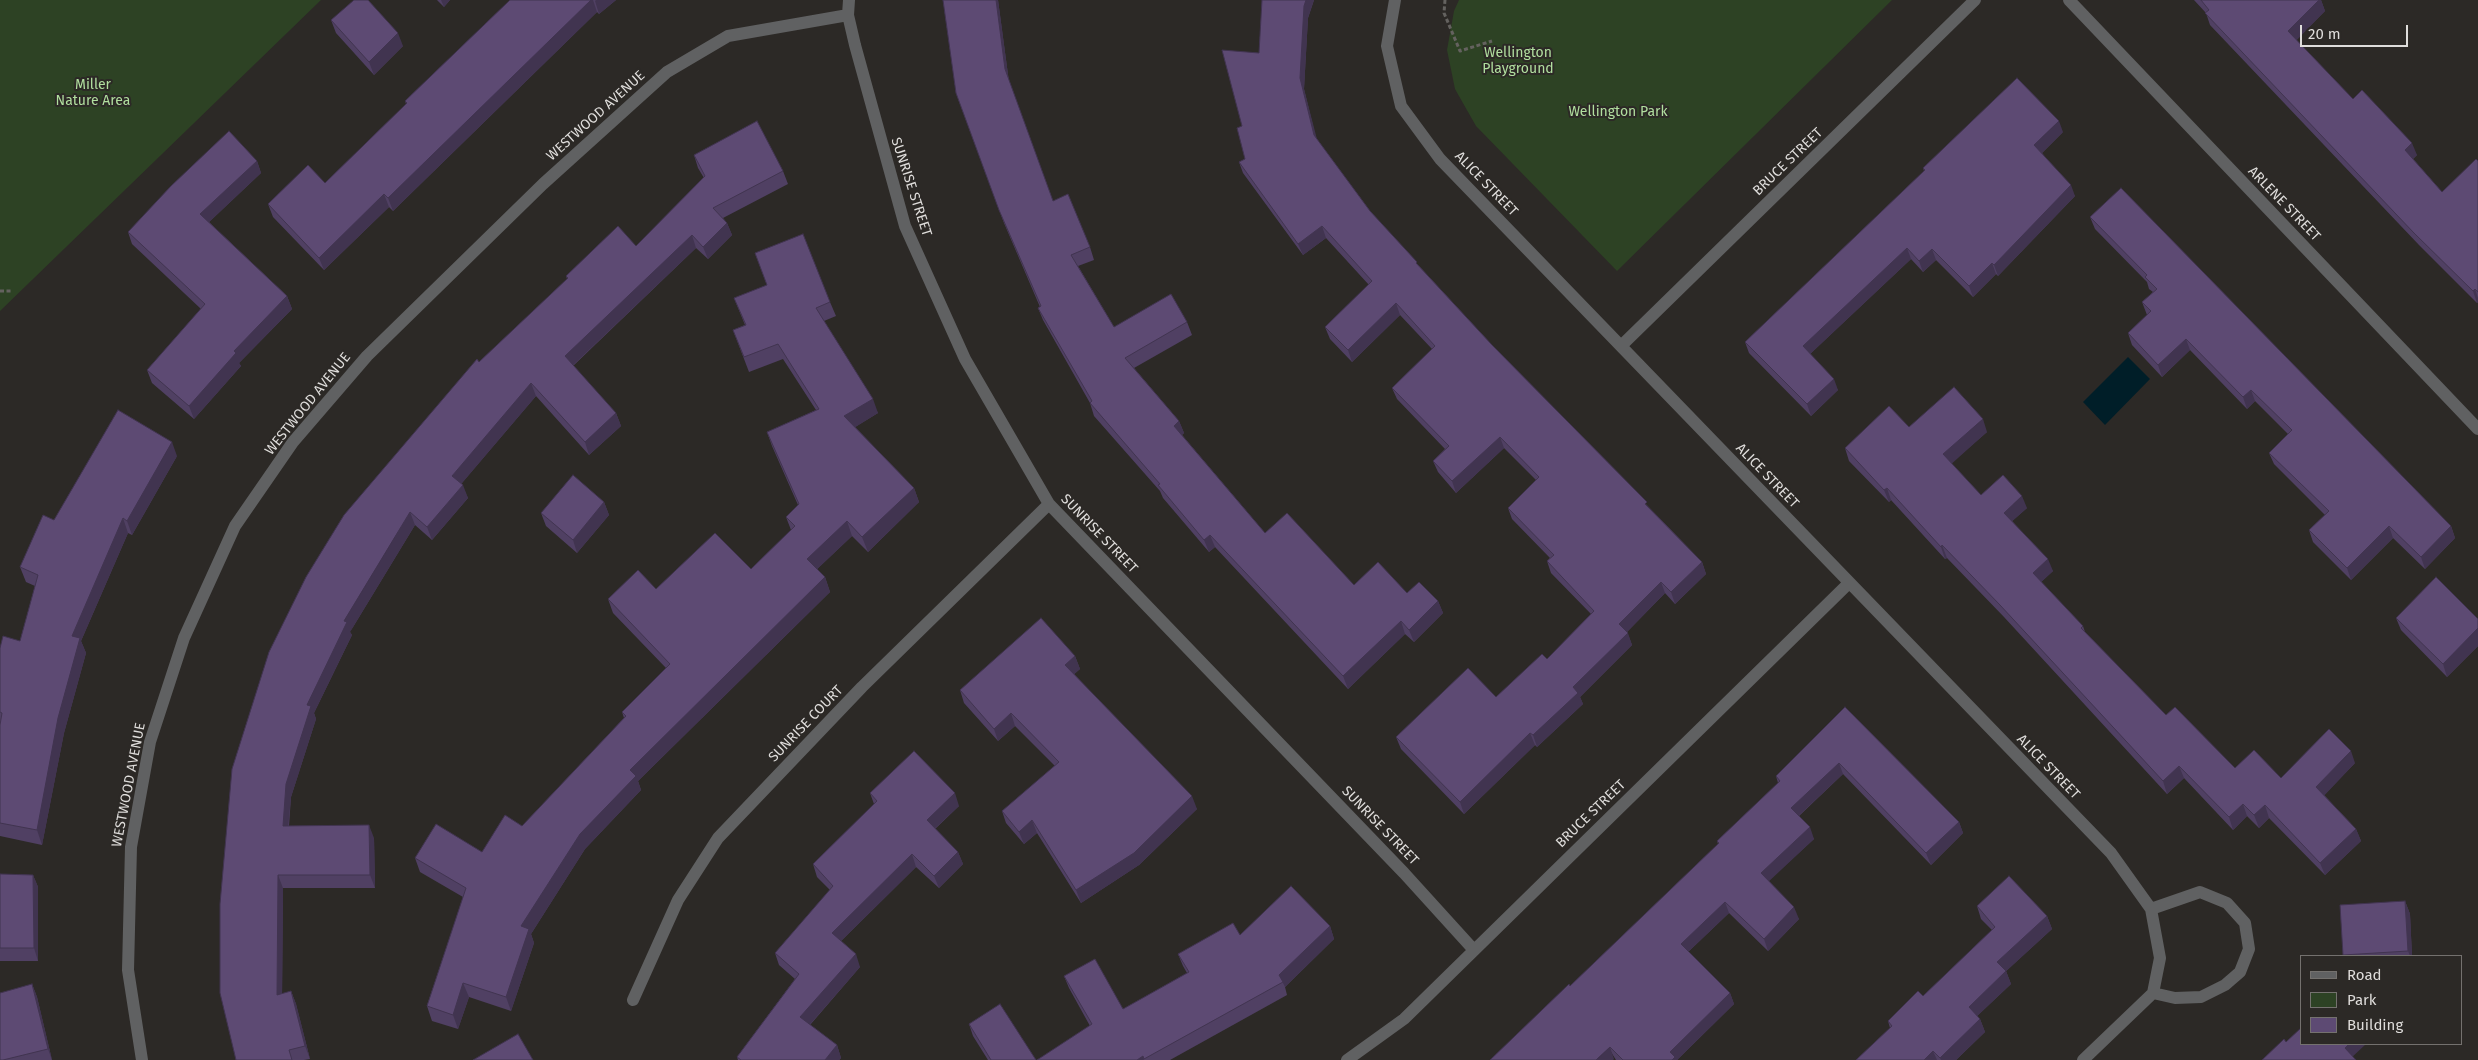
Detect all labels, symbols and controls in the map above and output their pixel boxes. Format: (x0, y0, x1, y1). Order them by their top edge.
scale bar (2303, 15, 2410, 47)
text: 20 m (2308, 25, 2341, 43)
park label: Wellington Playground (1482, 45, 1554, 78)
street label: WESTWOOD AVENUE (543, 67, 649, 165)
park label: Miller Nature Area (56, 77, 130, 110)
park label: Wellington Park (1568, 104, 1668, 120)
street label: BRUCE STREET (1750, 125, 1826, 199)
street label: SUNRISE STREET (887, 135, 935, 239)
street label: ALICE STREET (1451, 148, 1521, 220)
street label: ARLENE STREET (2244, 163, 2324, 245)
street label: WESTWOOD AVENUE (262, 350, 354, 458)
street label: ALICE STREET (1732, 440, 1802, 512)
street label: SUNRISE STREET (1057, 491, 1141, 577)
street label: SUNRISE COURT (765, 682, 847, 766)
street label: WESTWOOD AVENUE (109, 721, 149, 849)
street label: ALICE STREET (2013, 731, 2083, 803)
street label: BRUCE STREET (1553, 777, 1629, 851)
street label: SUNRISE STREET (1338, 783, 1422, 869)
legend (2300, 955, 2463, 1045)
text: Road (2347, 966, 2382, 984)
text: Park (2347, 991, 2377, 1009)
text: Building (2347, 1016, 2403, 1034)

